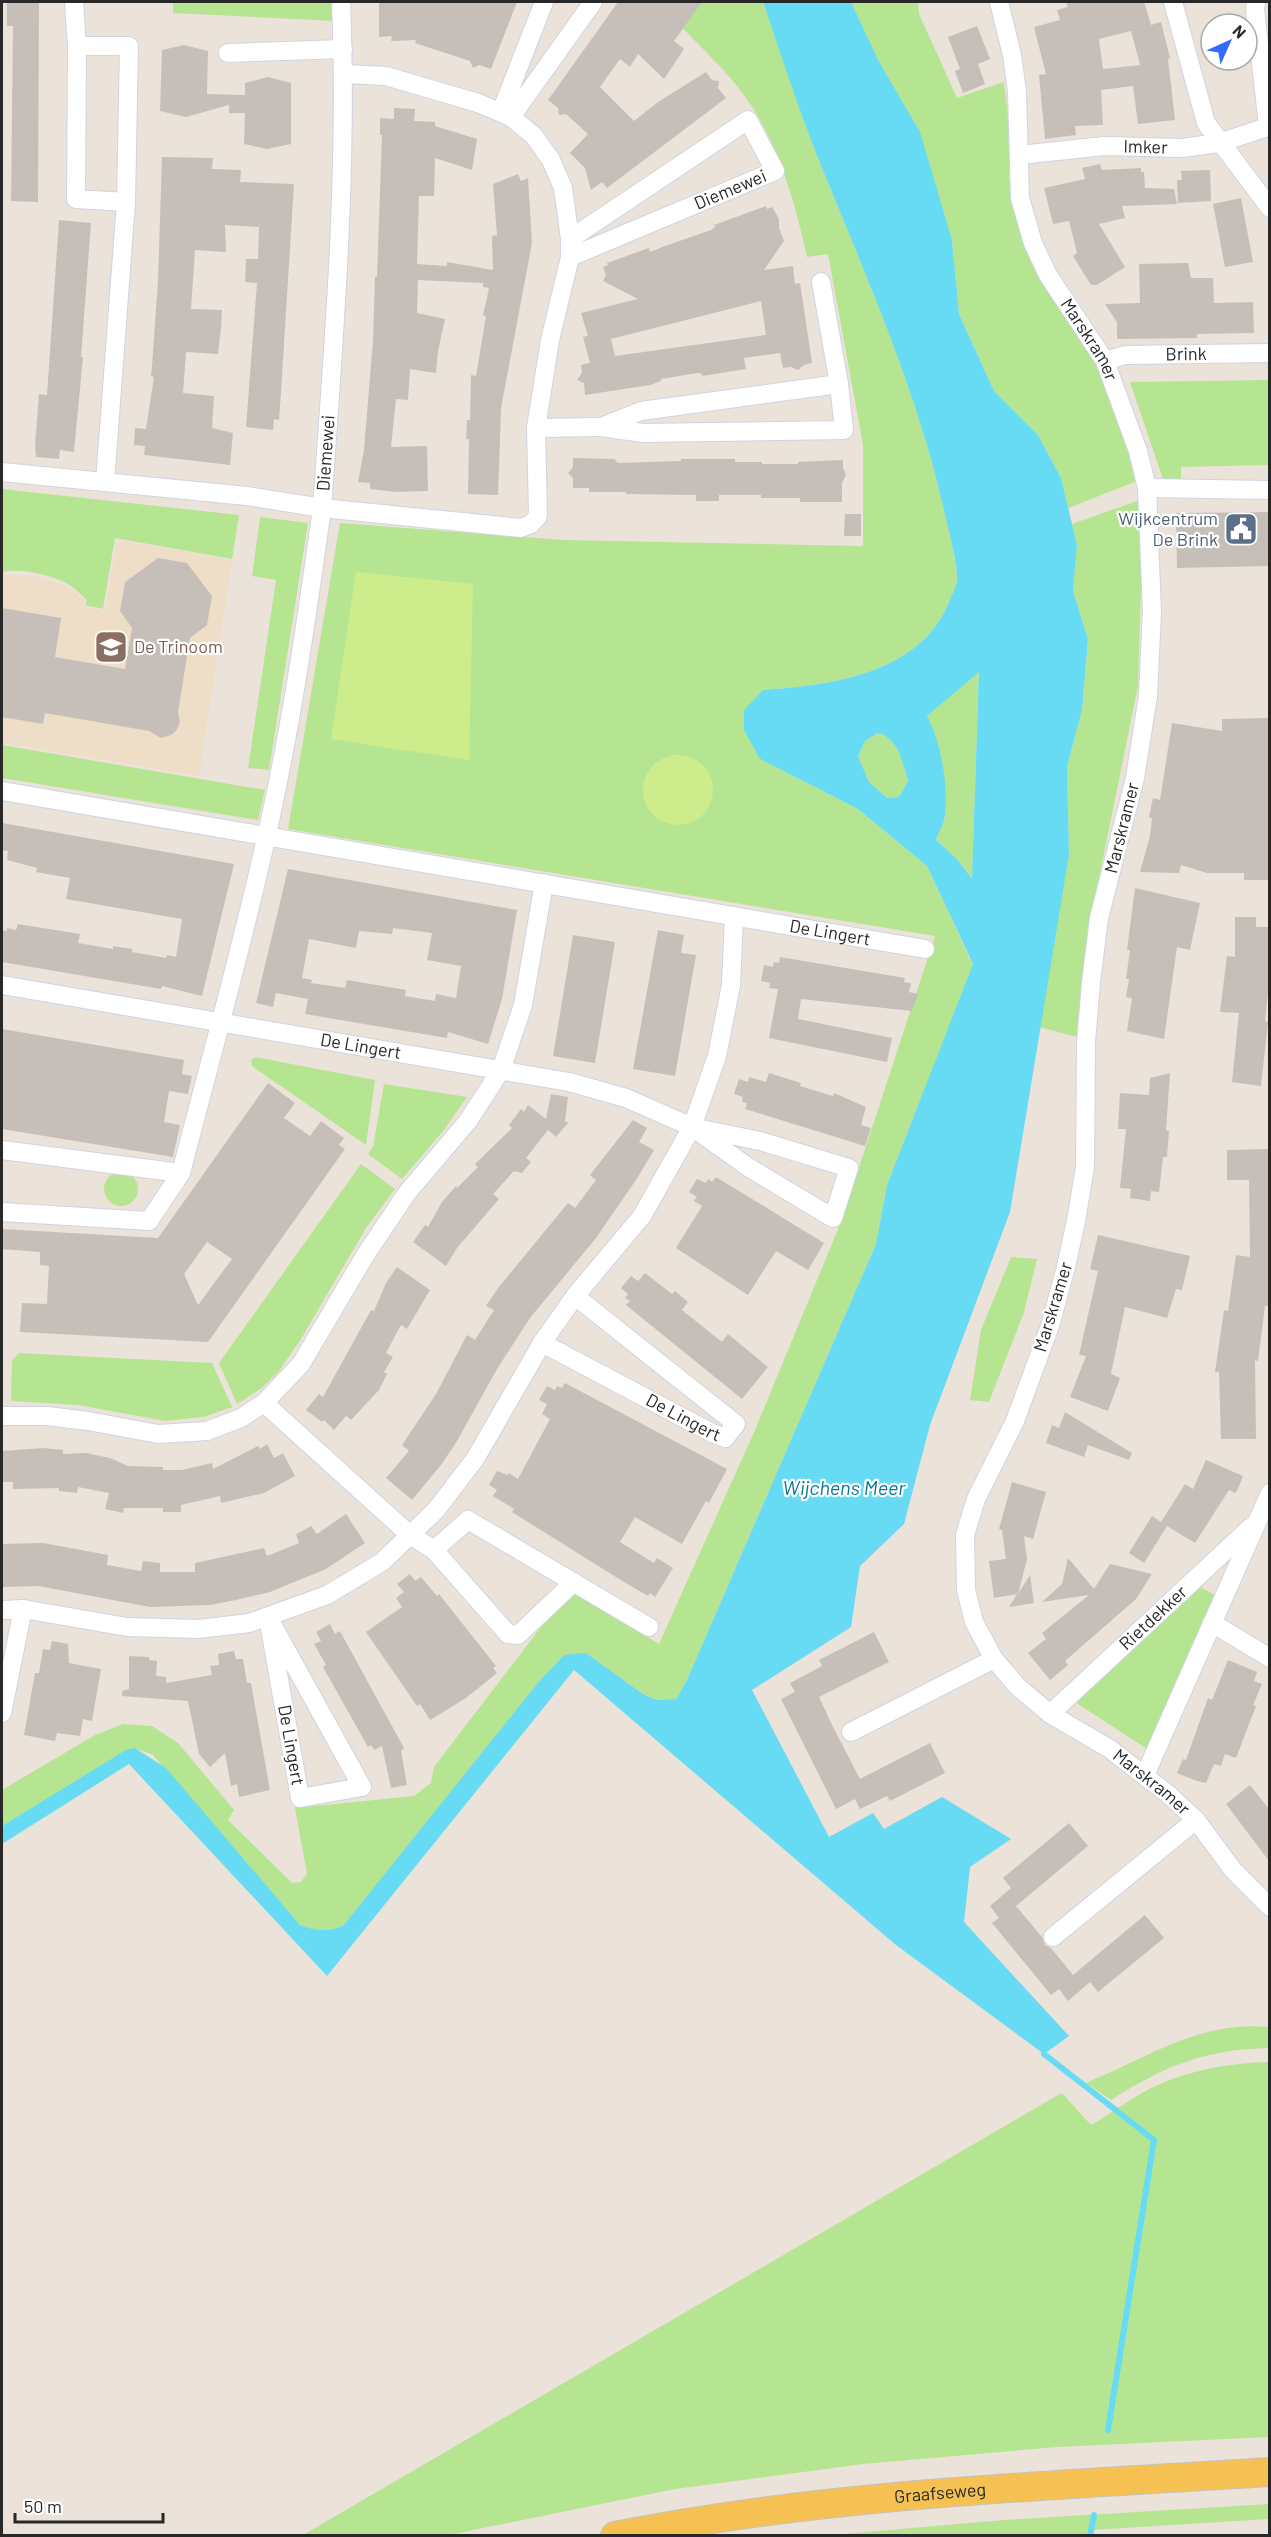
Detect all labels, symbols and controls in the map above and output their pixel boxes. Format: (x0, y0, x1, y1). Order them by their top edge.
north arrow (1199, 12, 1259, 72)
text: N (1229, 21, 1250, 42)
street label: Imker (1123, 134, 1168, 158)
street label: Diemewei (691, 164, 770, 214)
street label: Marskramer (1056, 294, 1123, 384)
street label: Brink (1165, 342, 1207, 364)
street label: Diemewei (311, 414, 339, 492)
place label: Wijkcentrum De Brink (1118, 507, 1218, 550)
public building icon: Wijkcentrum De Brink (1223, 511, 1259, 547)
school or university icon: De Trinoom (93, 629, 129, 665)
place label: De Trinoom (134, 635, 223, 657)
street label: Marskramer (1099, 780, 1143, 875)
street label: De Lingert (788, 914, 872, 949)
street label: De Lingert (319, 1028, 403, 1063)
street label: Marskramer (1028, 1259, 1076, 1354)
street label: De Lingert (643, 1388, 724, 1445)
water label: Wijchens Meer (783, 1475, 906, 1499)
street label: Rietdekker (1114, 1580, 1191, 1654)
street label: De Lingert (274, 1703, 310, 1787)
street label: Marskramer (1109, 1744, 1196, 1819)
street label: Graafseweg (893, 2478, 987, 2507)
scale bar (15, 2486, 164, 2524)
text: 50 m (24, 2495, 62, 2517)

